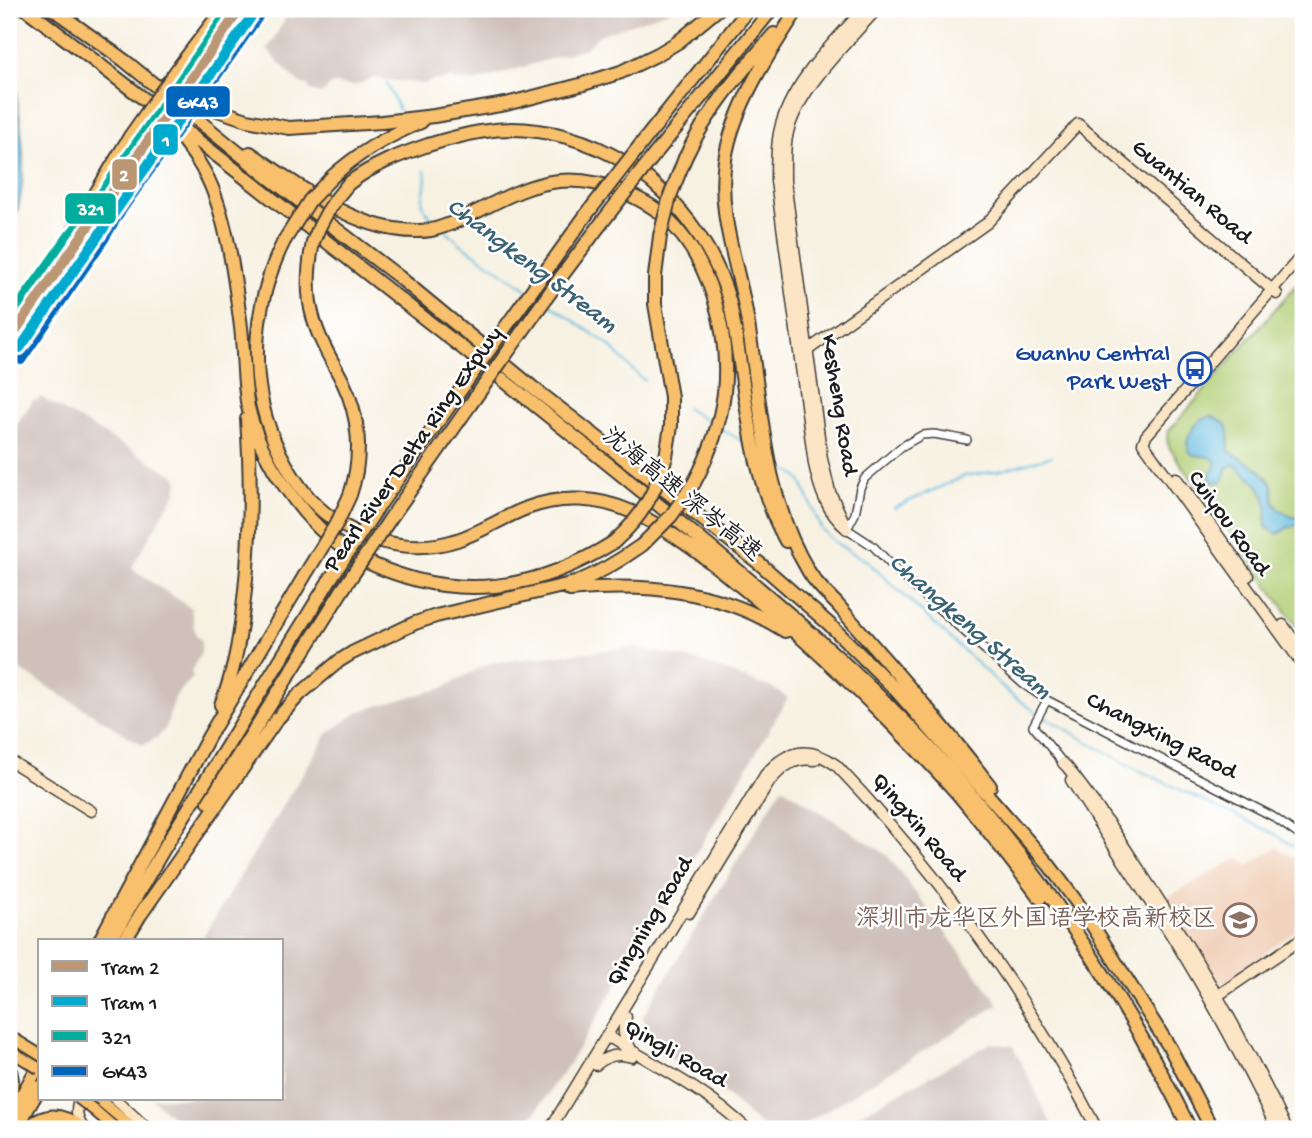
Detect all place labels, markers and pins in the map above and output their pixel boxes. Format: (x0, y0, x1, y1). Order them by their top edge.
place label: Guanhu Central Park West (1015, 341, 1172, 398)
bus stop icon: Guanhu Central Park West (1176, 350, 1214, 388)
school or university icon: 深圳市龙华区外国语学校高新校区 (1221, 901, 1259, 939)
place label: 深圳市龙华区外国语学校高新校区 (856, 905, 1216, 935)

